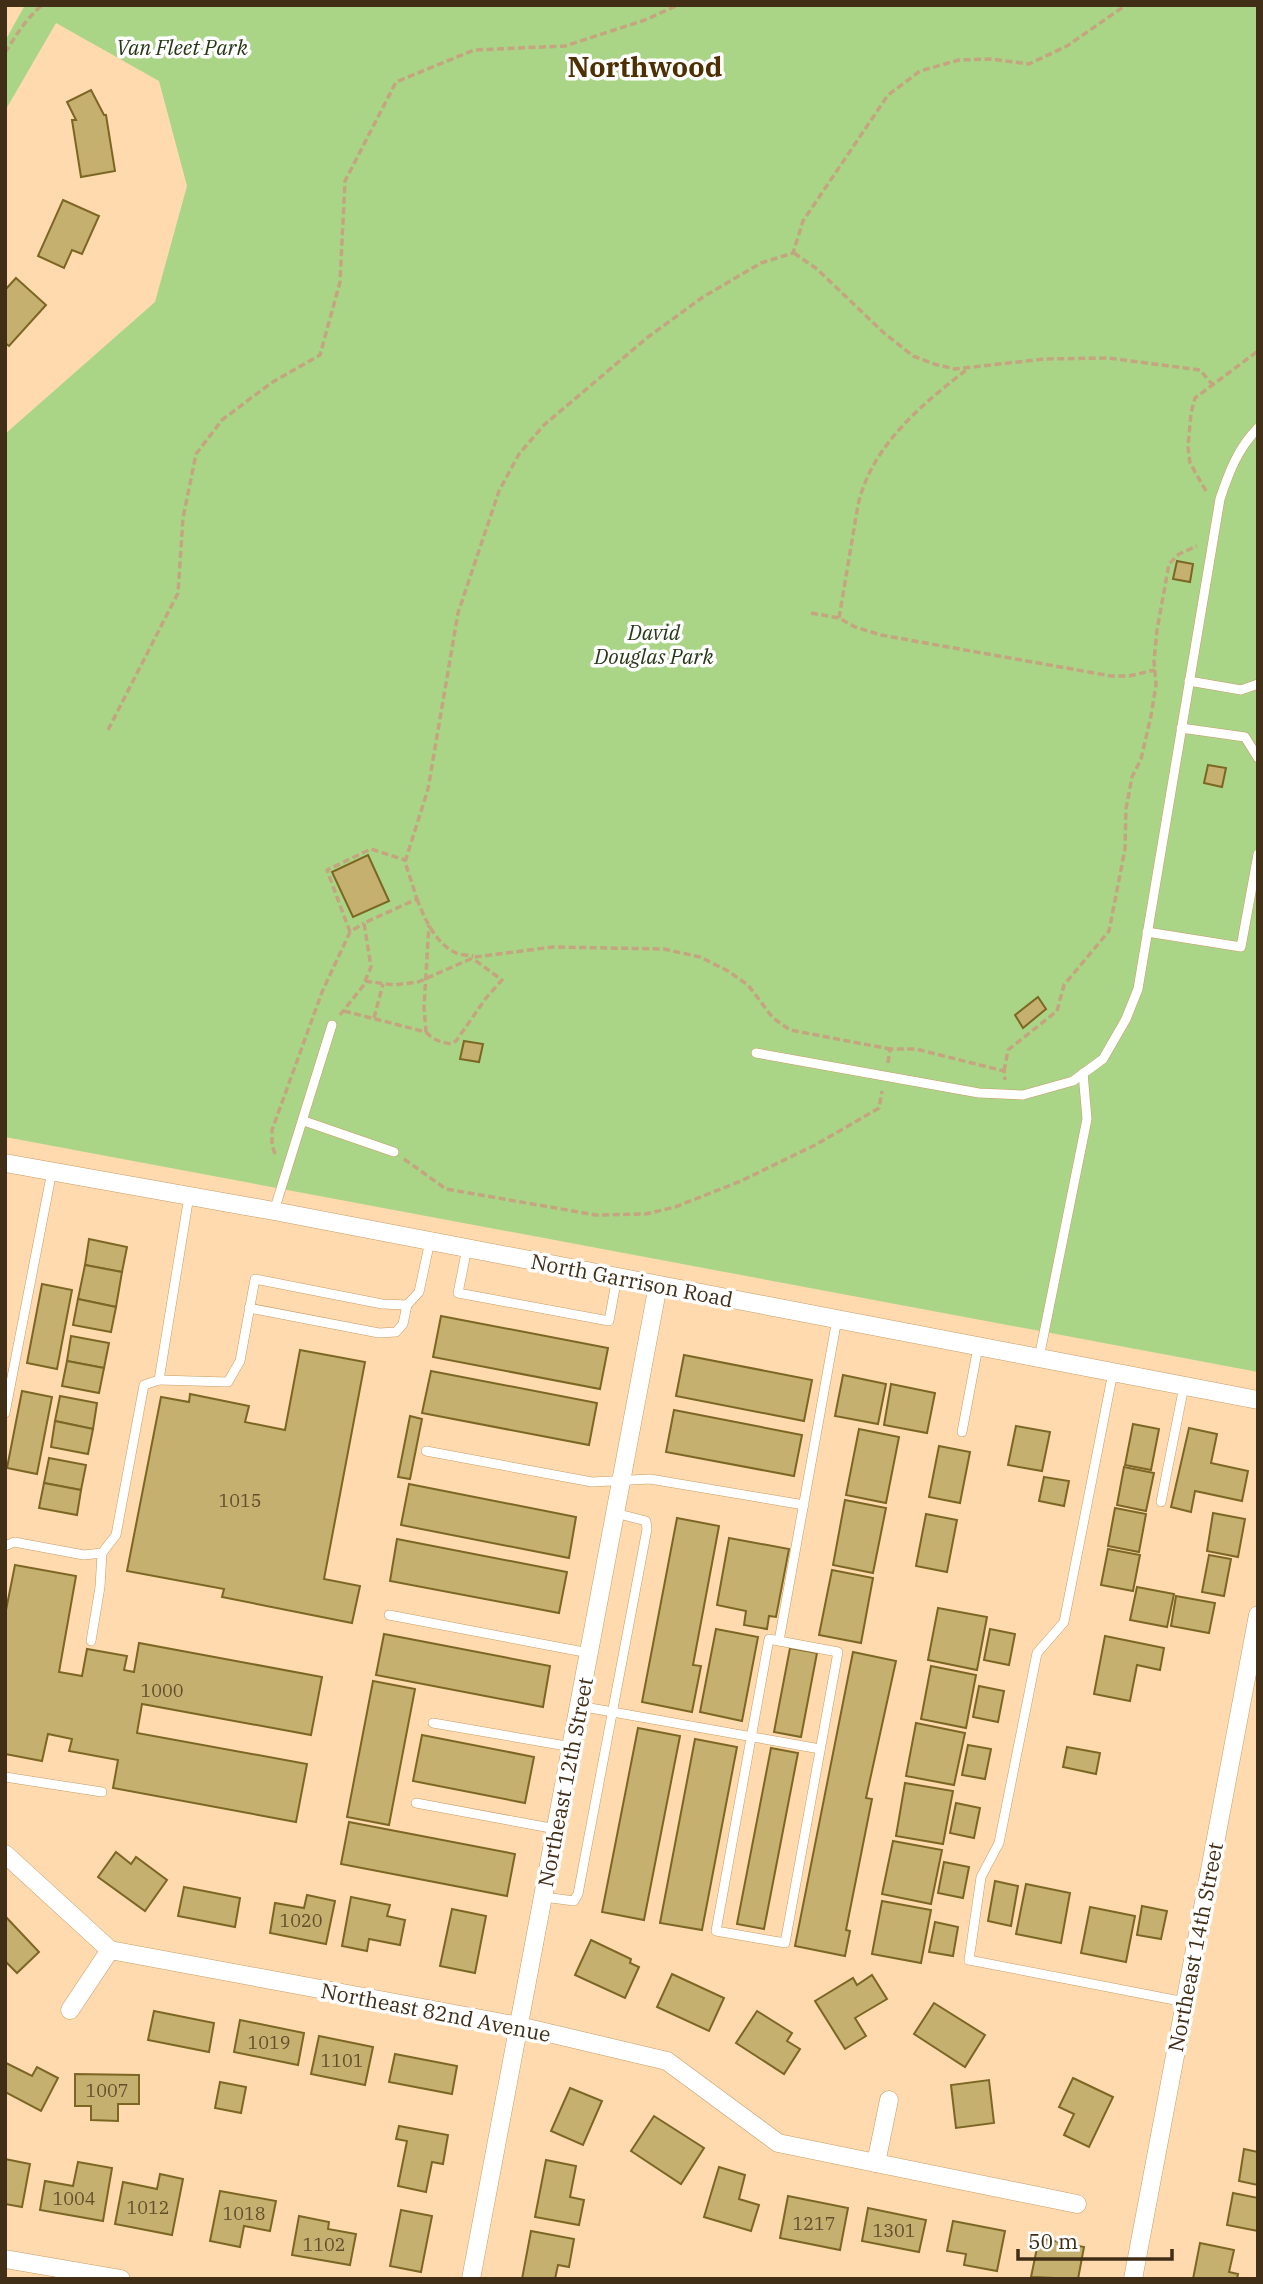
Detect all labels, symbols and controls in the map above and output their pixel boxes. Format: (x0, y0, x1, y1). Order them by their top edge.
park label: Van Fleet Park (116, 33, 249, 61)
district label: Northwood (567, 48, 723, 85)
park label: David Douglas Park (593, 618, 715, 670)
street label: North Garrison Road (528, 1247, 736, 1313)
house number: 1015 (218, 1489, 262, 1512)
street label: Northeast 12th Street (531, 1675, 599, 1889)
house number: 1000 (140, 1679, 184, 1702)
street label: Northeast 14th Street (1161, 1840, 1229, 2054)
house number: 1020 (279, 1909, 323, 1932)
street label: Northeast 82nd Avenue (319, 1976, 553, 2048)
house number: 1019 (247, 2031, 291, 2054)
house number: 1101 (320, 2049, 364, 2072)
house number: 1007 (85, 2079, 129, 2102)
house number: 1004 (52, 2187, 96, 2210)
house number: 1012 (126, 2196, 170, 2219)
house number: 1018 (222, 2202, 266, 2225)
house number: 1217 (792, 2212, 836, 2235)
scale bar (1018, 2218, 1172, 2262)
house number: 1301 (872, 2219, 916, 2242)
text: 50 m (1028, 2227, 1078, 2255)
house number: 1102 (302, 2233, 346, 2256)

